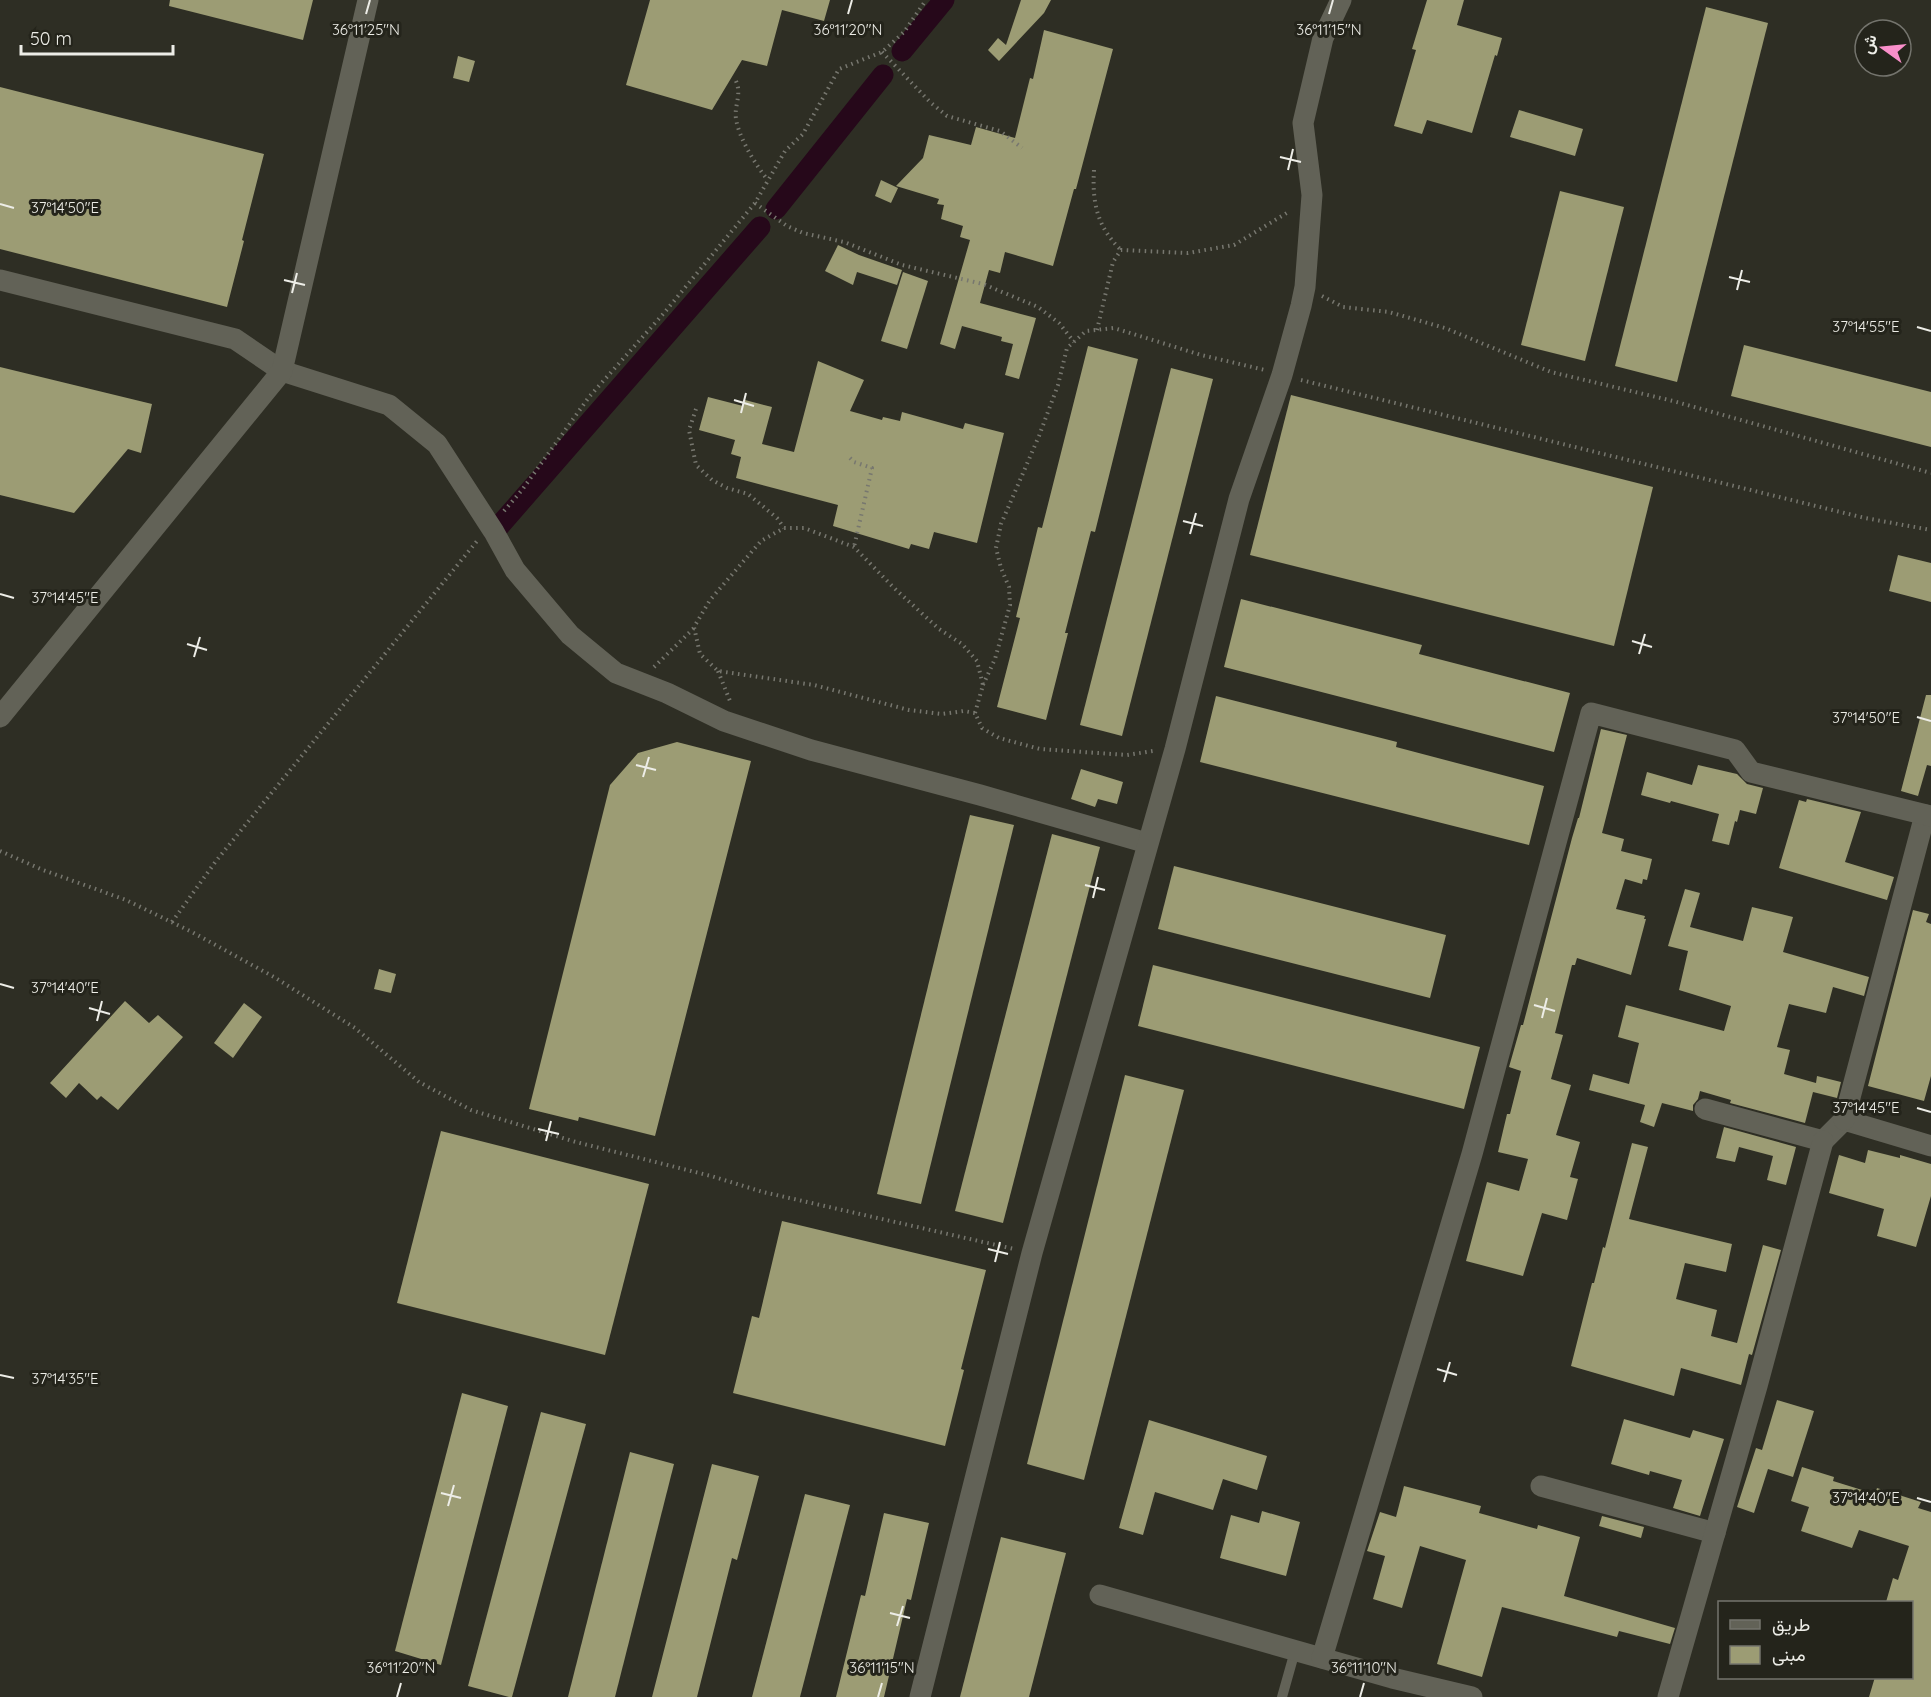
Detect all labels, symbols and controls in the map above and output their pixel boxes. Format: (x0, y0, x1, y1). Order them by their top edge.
scale bar (21, 18, 172, 56)
north arrow (1853, 18, 1913, 78)
text: 36°11'25"N (332, 20, 400, 39)
text: 36°11'20"N (814, 20, 882, 39)
text: 36°11'15"N (1296, 20, 1362, 39)
text: 50 m (30, 27, 72, 50)
text: ش (1856, 32, 1881, 56)
text: 37°14'50"E (31, 198, 99, 217)
text: 37°14'55"E (1832, 317, 1900, 336)
text: 37°14'45"E (31, 588, 99, 607)
text: 37°14'50"E (1832, 708, 1900, 727)
text: 37°14'40"E (31, 978, 99, 997)
text: 37°14'45"E (1832, 1098, 1900, 1117)
text: 37°14'35"E (32, 1369, 98, 1388)
text: 37°14'40"E (1832, 1488, 1900, 1507)
legend (1718, 1601, 1913, 1679)
text: طريق (1772, 1613, 1810, 1636)
text: مبنى (1772, 1643, 1806, 1666)
text: 36°11'20"N (367, 1658, 435, 1677)
text: 36°11'15"N (849, 1658, 915, 1677)
text: 36°11'10"N (1331, 1658, 1397, 1677)

